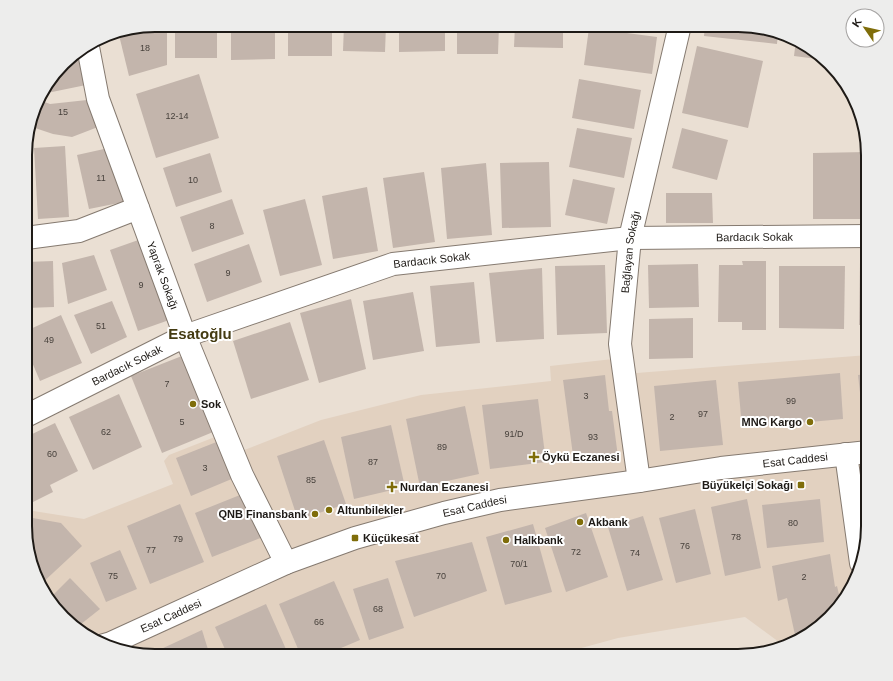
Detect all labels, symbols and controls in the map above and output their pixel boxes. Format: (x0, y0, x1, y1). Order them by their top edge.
north arrow (845, 8, 885, 48)
text: K (850, 16, 864, 29)
house number: 18 (140, 43, 150, 53)
house number: 15 (58, 107, 68, 117)
house number: 12-14 (165, 111, 189, 121)
house number: 11 (96, 173, 106, 183)
house number: 10 (188, 175, 198, 185)
street label: Bağlayan Sokağı (619, 210, 642, 294)
house number: 8 (209, 221, 215, 231)
street label: Bardacık Sokak (716, 231, 794, 243)
street label: Yaprak Sokağı (145, 240, 181, 311)
street label: Bardacık Sokak (393, 250, 471, 270)
house number: 9 (225, 268, 231, 278)
house number: 9 (138, 280, 144, 290)
house number: 51 (96, 321, 106, 331)
district label: Esatoğlu (168, 325, 232, 342)
house number: 49 (44, 335, 54, 345)
street label: Bardacık Sokak (90, 342, 165, 388)
house number: 7 (164, 379, 170, 389)
house number: 3 (583, 391, 589, 401)
house number: 99 (786, 396, 796, 406)
place label: Sok (201, 398, 222, 410)
marker: Sok (188, 399, 198, 409)
house number: 97 (698, 409, 708, 419)
house number: 2 (669, 412, 675, 422)
place label: MNG Kargo (742, 416, 802, 428)
house number: 5 (179, 417, 185, 427)
marker: MNG Kargo (805, 417, 815, 427)
house number: 62 (101, 427, 111, 437)
house number: 91/D (504, 429, 524, 439)
house number: 93 (588, 432, 598, 442)
house number: 89 (437, 442, 447, 452)
house number: 60 (47, 449, 57, 459)
street label: Esat Caddesi (762, 450, 828, 469)
place label: Öykü Eczanesi (542, 451, 620, 463)
marker: Öykü Eczanesi (529, 452, 539, 462)
house number: 87 (368, 457, 378, 467)
house number: 3 (202, 463, 208, 473)
house number: 85 (306, 475, 316, 485)
place label: Büyükelçi Sokağı (702, 479, 793, 491)
marker: Büyükelçi Sokağı (796, 480, 806, 490)
place label: Nurdan Eczanesi (400, 481, 489, 493)
marker: Nurdan Eczanesi (387, 482, 397, 492)
street label: Esat Caddesi (441, 493, 507, 519)
place label: Altunbilekler (337, 504, 404, 516)
marker: Altunbilekler (324, 505, 334, 515)
place label: QNB Finansbank (218, 508, 308, 520)
marker: QNB Finansbank (310, 509, 320, 519)
place label: Akbank (588, 516, 629, 528)
marker: Akbank (575, 517, 585, 527)
house number: 80 (788, 518, 798, 528)
place label: Küçükesat (363, 532, 419, 544)
house number: 78 (731, 532, 741, 542)
marker: Küçükesat (350, 533, 360, 543)
house number: 79 (173, 534, 183, 544)
place label: Halkbank (514, 534, 564, 546)
marker: Halkbank (501, 535, 511, 545)
house number: 76 (680, 541, 690, 551)
house number: 77 (146, 545, 156, 555)
house number: 72 (571, 547, 581, 557)
house number: 74 (630, 548, 640, 558)
house number: 70/1 (510, 559, 528, 569)
house number: 75 (108, 571, 118, 581)
house number: 70 (436, 571, 446, 581)
house number: 2 (801, 572, 807, 582)
street label: Esat Caddesi (138, 597, 203, 635)
house number: 68 (373, 604, 383, 614)
house number: 66 (314, 617, 324, 627)

